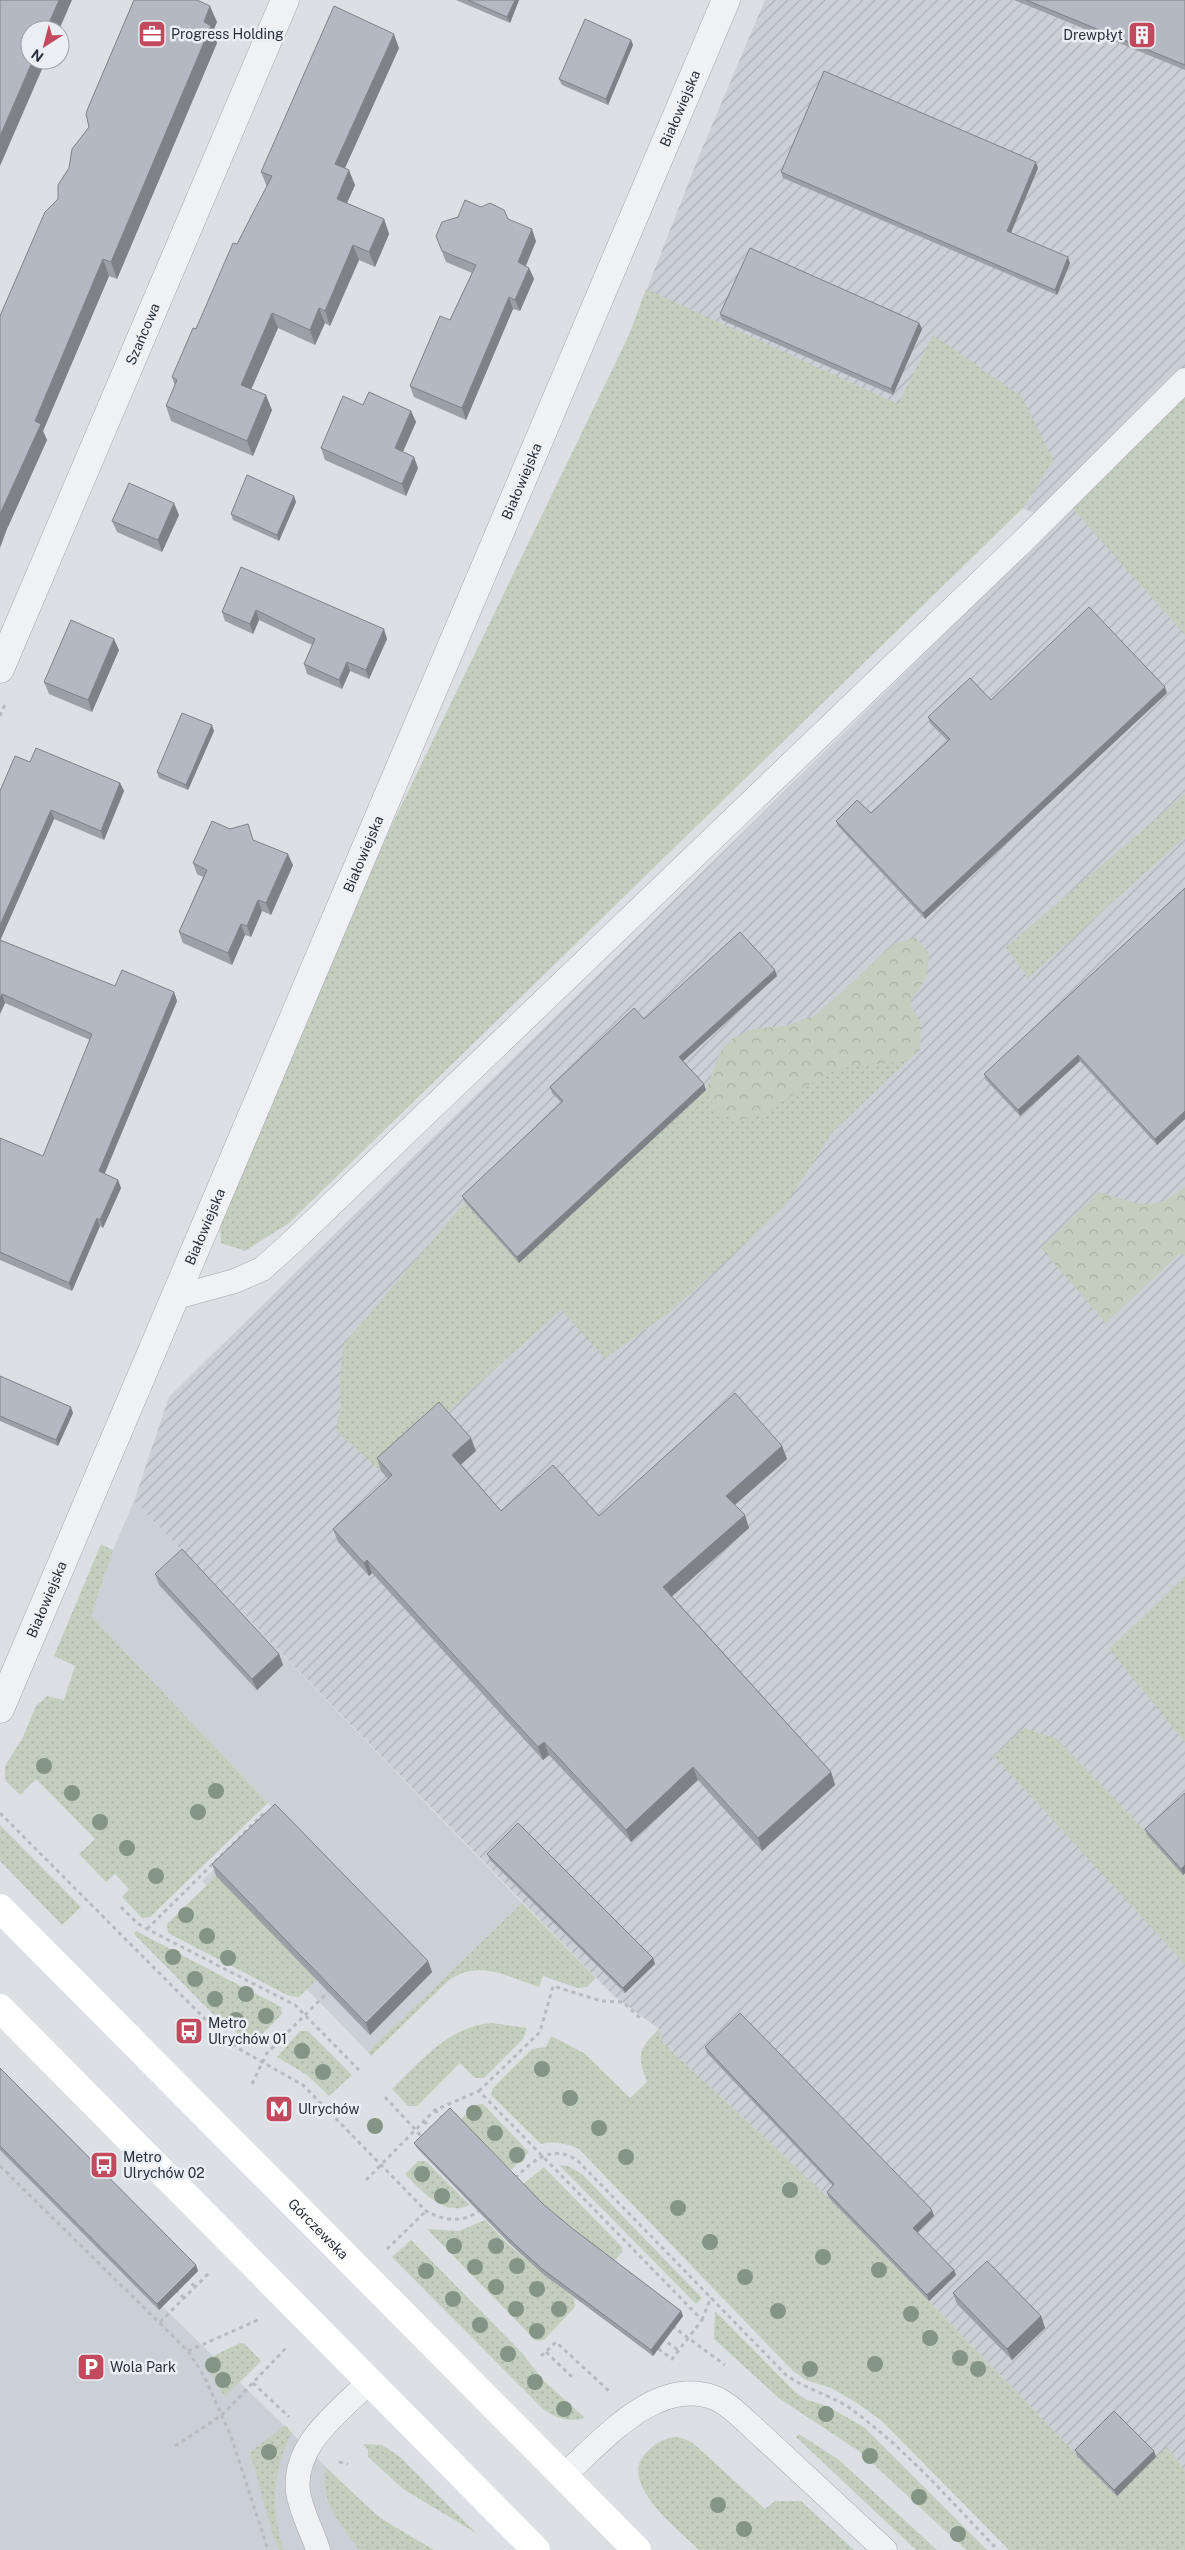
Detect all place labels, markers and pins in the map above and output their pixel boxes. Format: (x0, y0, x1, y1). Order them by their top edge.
office icon: Progress Holding (137, 19, 167, 49)
building icon: Drewpłyt (1127, 20, 1157, 50)
place label: Progress Holding (171, 26, 284, 42)
place label: Drewpłyt (1063, 27, 1123, 43)
place label: Metro Ulrychów 01 (208, 2015, 287, 2047)
bus stop icon: Metro Ulrychów 01 (174, 2016, 204, 2046)
metro station icon: Ulrychów (264, 2094, 294, 2124)
place label: Ulrychów (298, 2101, 359, 2117)
place label: Metro Ulrychów 02 (123, 2149, 205, 2181)
bus stop icon: Metro Ulrychów 02 (89, 2150, 119, 2180)
parking icon: Wola Park (76, 2352, 106, 2382)
place label: Wola Park (110, 2359, 176, 2375)

